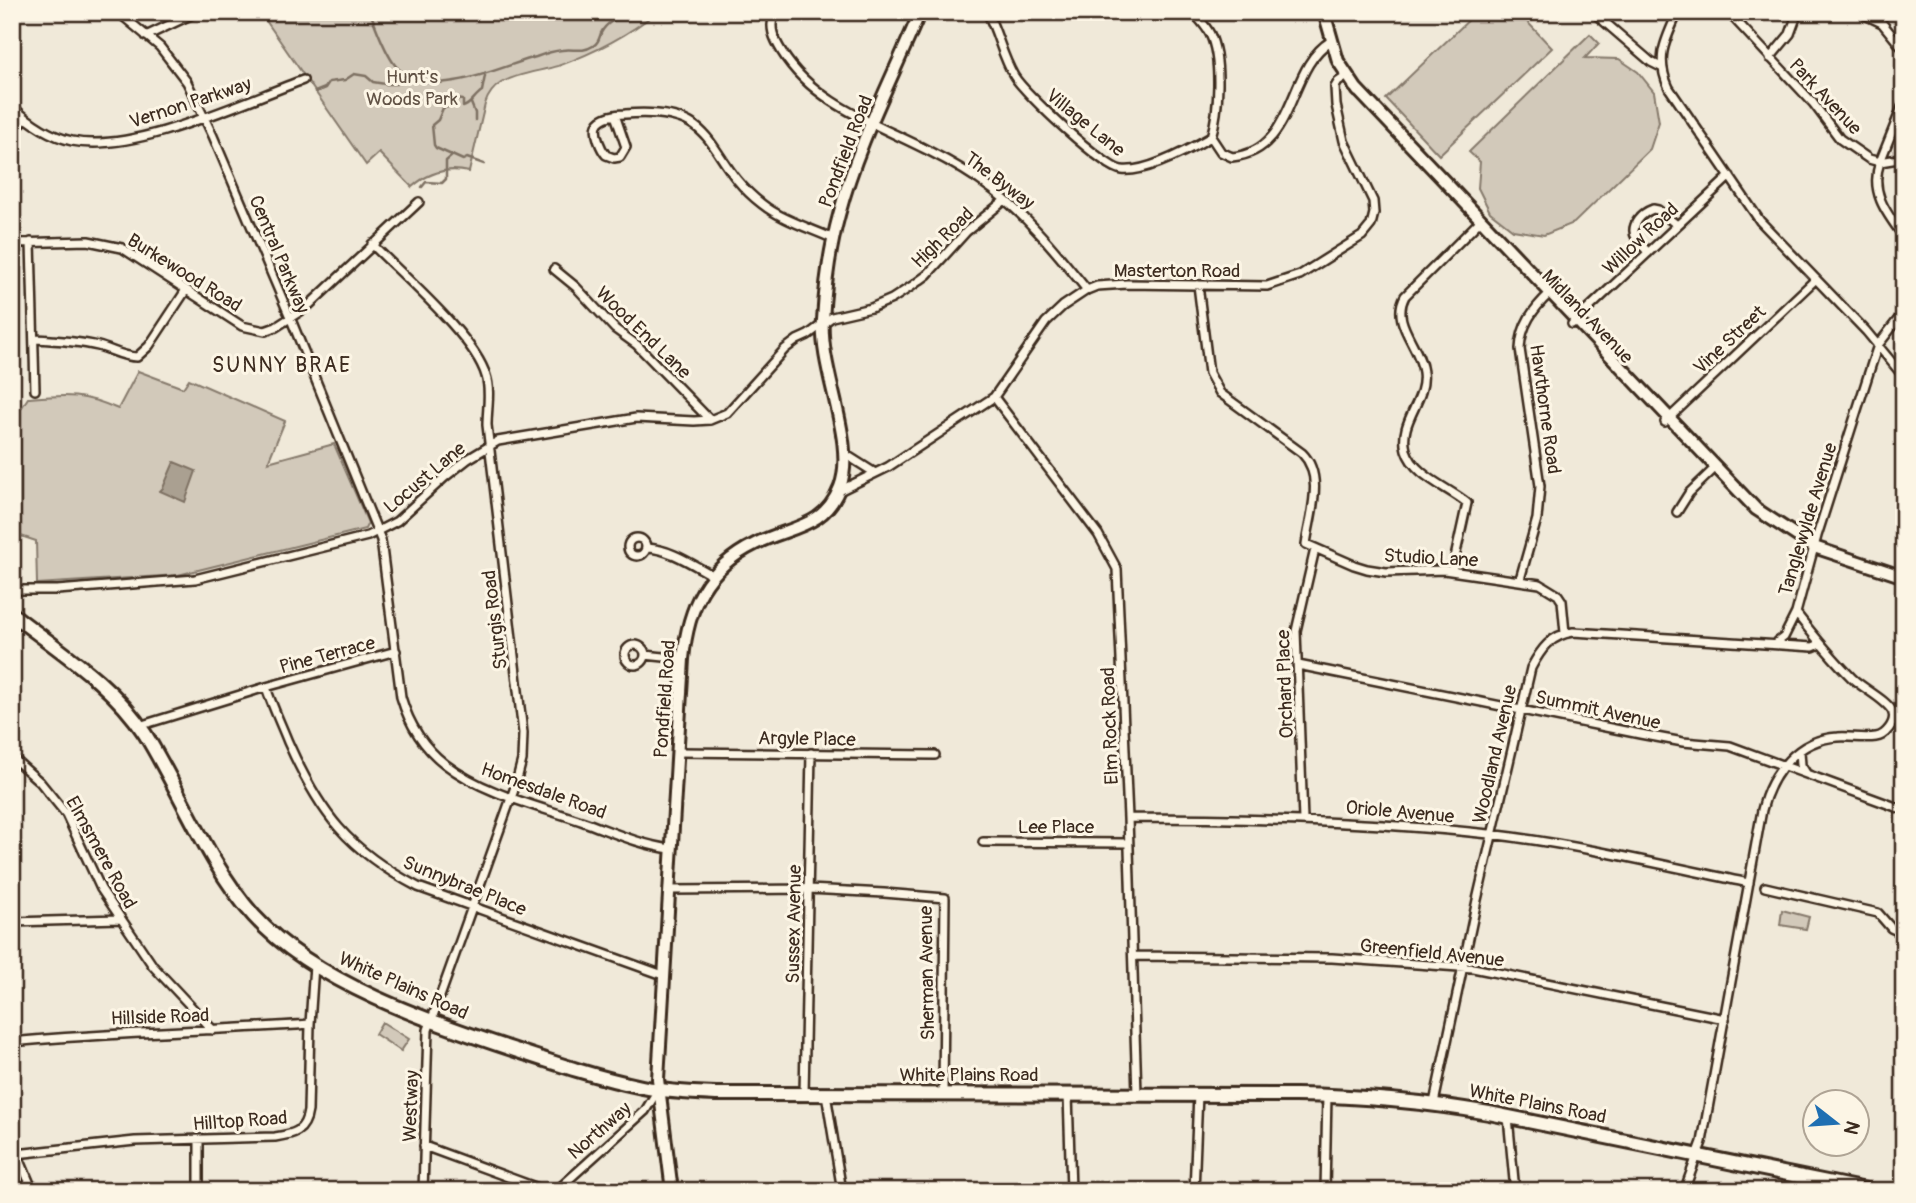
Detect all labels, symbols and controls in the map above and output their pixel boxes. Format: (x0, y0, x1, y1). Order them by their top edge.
street label: Park Avenue (1784, 53, 1867, 140)
park label: Hunt's Woods Park (366, 65, 458, 111)
street label: Vernon Parkway (126, 72, 254, 134)
street label: Village Lane (1041, 84, 1130, 162)
street label: Pondfield Road (814, 92, 878, 211)
street label: The Byway (960, 147, 1039, 215)
street label: Central Parkway (243, 192, 315, 317)
street label: Willow Road (1598, 198, 1684, 280)
street label: High Road (906, 202, 979, 273)
street label: Burkewood Road (123, 228, 246, 318)
street label: Masterton Road (1114, 259, 1240, 283)
street label: Midland Avenue (1536, 265, 1639, 369)
street label: Wood End Lane (591, 281, 696, 385)
street label: Vine Street (1688, 300, 1771, 379)
street label: Hawthorne Road (1524, 343, 1566, 476)
district label: SUNNY BRAE (212, 352, 352, 379)
street label: Locust Lane (379, 436, 471, 519)
street label: Tanglewylde Avenue (1773, 439, 1843, 599)
street label: Studio Lane (1383, 544, 1479, 572)
street label: Sturgis Road (477, 569, 513, 671)
street label: Orchard Place (1271, 628, 1299, 739)
street label: Pine Terrace (277, 631, 378, 679)
street label: Pondfield Road (649, 639, 681, 759)
street label: Elm Rock Road (1096, 667, 1124, 785)
street label: Woodland Avenue (1467, 682, 1523, 826)
street label: Summit Avenue (1533, 685, 1663, 735)
street label: Argyle Place (758, 726, 857, 752)
street label: Homesdale Road (478, 757, 610, 825)
street label: Elmsmere Road (60, 792, 142, 913)
street label: Oriole Avenue (1345, 795, 1456, 829)
street label: Lee Place (1018, 815, 1095, 839)
street label: Sunnybrae Place (399, 850, 531, 922)
street label: Sussex Avenue (781, 864, 807, 984)
street label: Sherman Avenue (914, 905, 940, 1040)
street label: Greenfield Avenue (1359, 933, 1506, 973)
street label: White Plains Road (335, 947, 472, 1025)
street label: Hillside Road (110, 1003, 210, 1031)
street label: White Plains Road (899, 1063, 1039, 1087)
street label: Westway (398, 1070, 424, 1142)
street label: White Plains Road (1467, 1079, 1608, 1129)
north arrow (1800, 1088, 1870, 1158)
street label: Northway (563, 1097, 636, 1165)
street label: Hilltop Road (192, 1106, 288, 1136)
text: N (1838, 1118, 1865, 1137)

